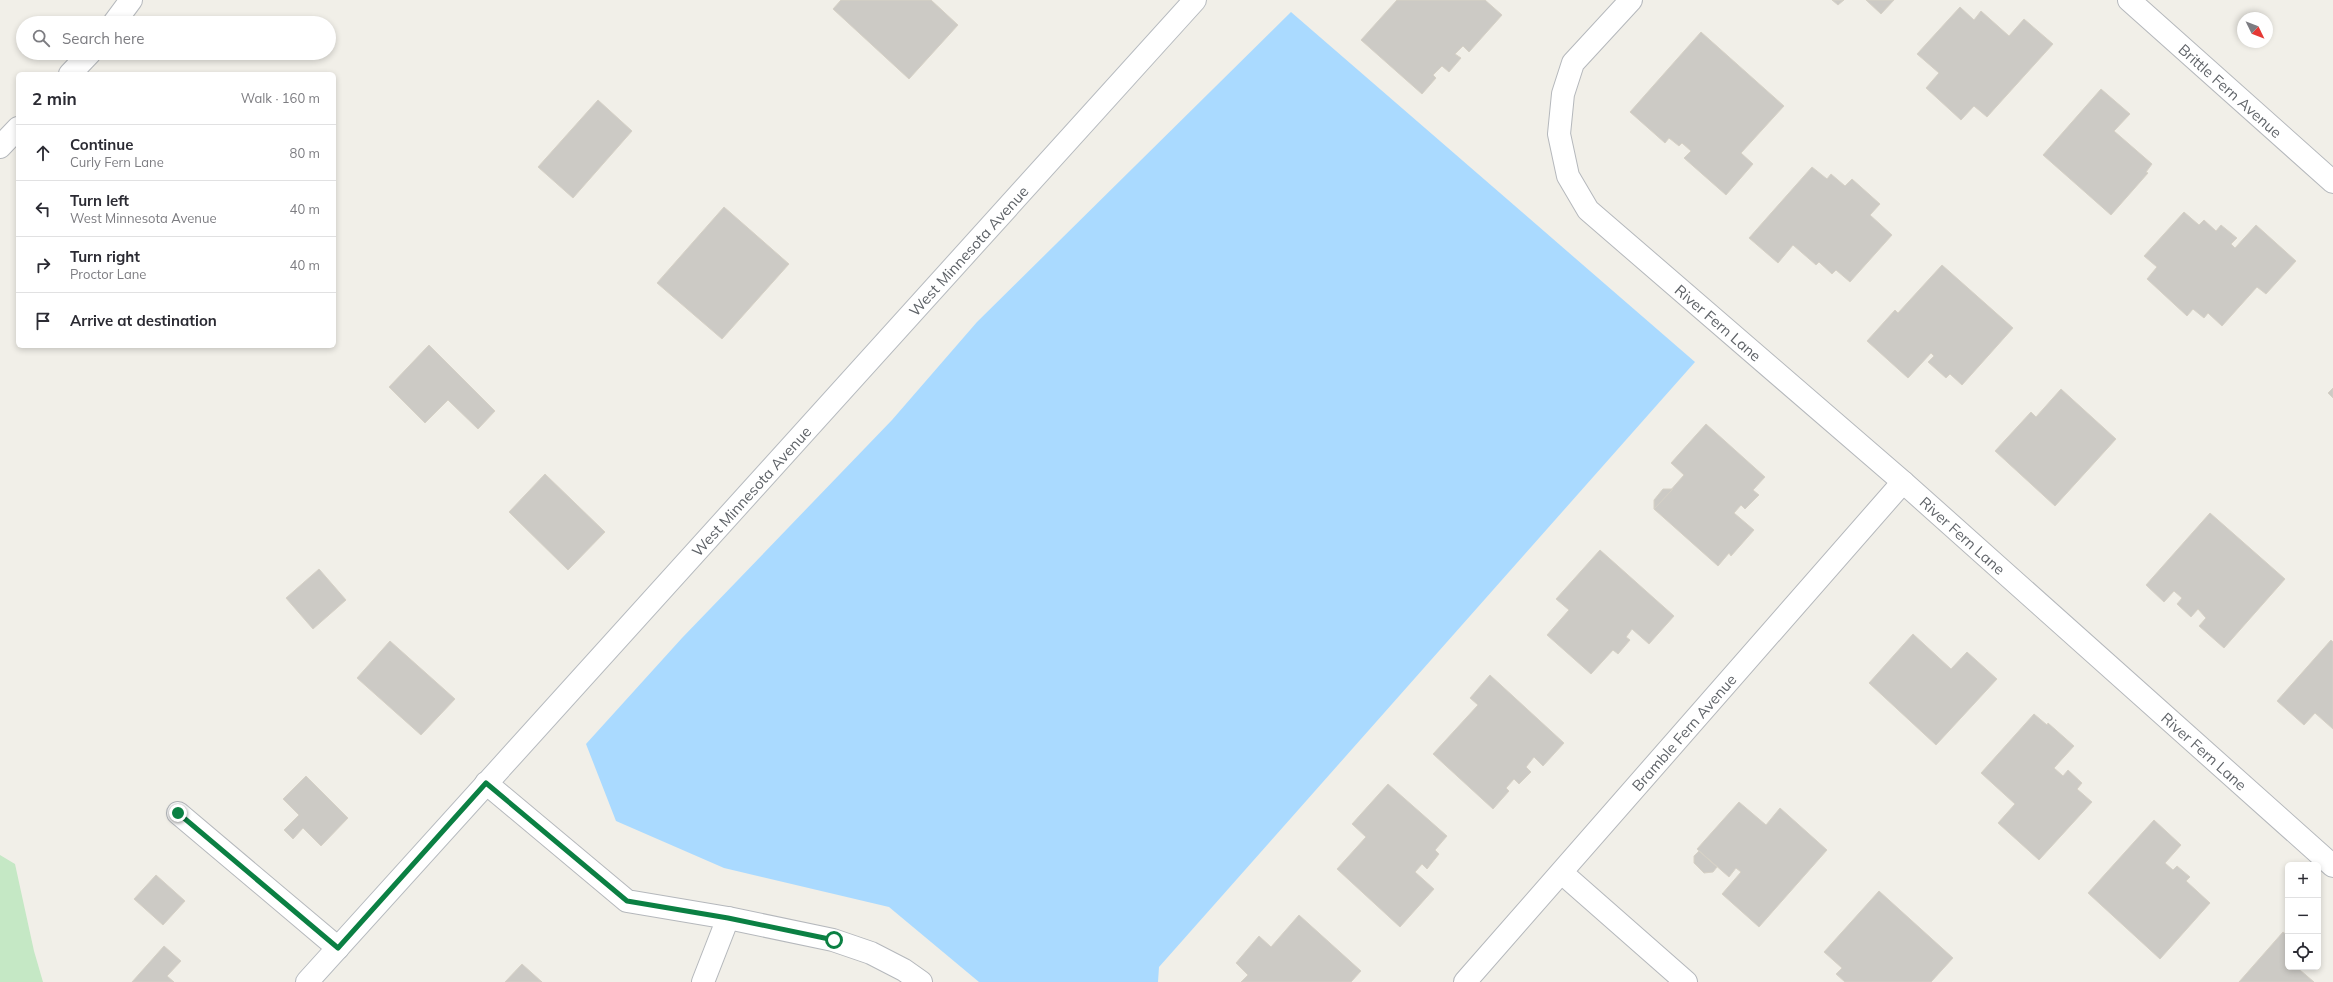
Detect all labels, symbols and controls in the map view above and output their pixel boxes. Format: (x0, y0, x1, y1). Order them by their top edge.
north arrow (2237, 12, 2273, 48)
search box (16, 16, 336, 60)
icon: search (30, 27, 52, 49)
text: Search here (62, 29, 144, 48)
street label: Brittle Fern Avenue (2175, 40, 2286, 142)
text: 2 min (32, 88, 77, 109)
text: Walk · 160 m (241, 90, 320, 106)
text: Continue (70, 135, 133, 154)
icon: ahead (32, 142, 54, 164)
text: 80 m (290, 145, 320, 161)
text: Curly Fern Lane (70, 154, 164, 170)
street label: West Minnesota Avenue (905, 182, 1032, 320)
text: Turn left (70, 191, 129, 210)
icon: left (32, 198, 54, 220)
text: 40 m (290, 201, 320, 217)
text: West Minnesota Avenue (70, 210, 216, 226)
text: Turn right (70, 247, 140, 266)
icon: right (32, 254, 54, 276)
text: 40 m (290, 257, 320, 273)
text: Proctor Lane (70, 266, 146, 282)
street label: River Fern Lane (1671, 280, 1765, 365)
icon: arrive (32, 310, 54, 332)
text: Arrive at destination (70, 311, 217, 330)
street label: West Minnesota Avenue (687, 422, 815, 560)
street label: River Fern Lane (1916, 492, 2009, 578)
street label: Bramble Fern Avenue (1627, 670, 1740, 795)
street label: River Fern Lane (2158, 708, 2251, 794)
route end (169, 804, 187, 822)
map controls (2285, 862, 2321, 970)
button: + (2285, 862, 2321, 898)
button: − (2285, 898, 2321, 934)
route start (825, 931, 843, 949)
button: locate (2285, 934, 2321, 970)

